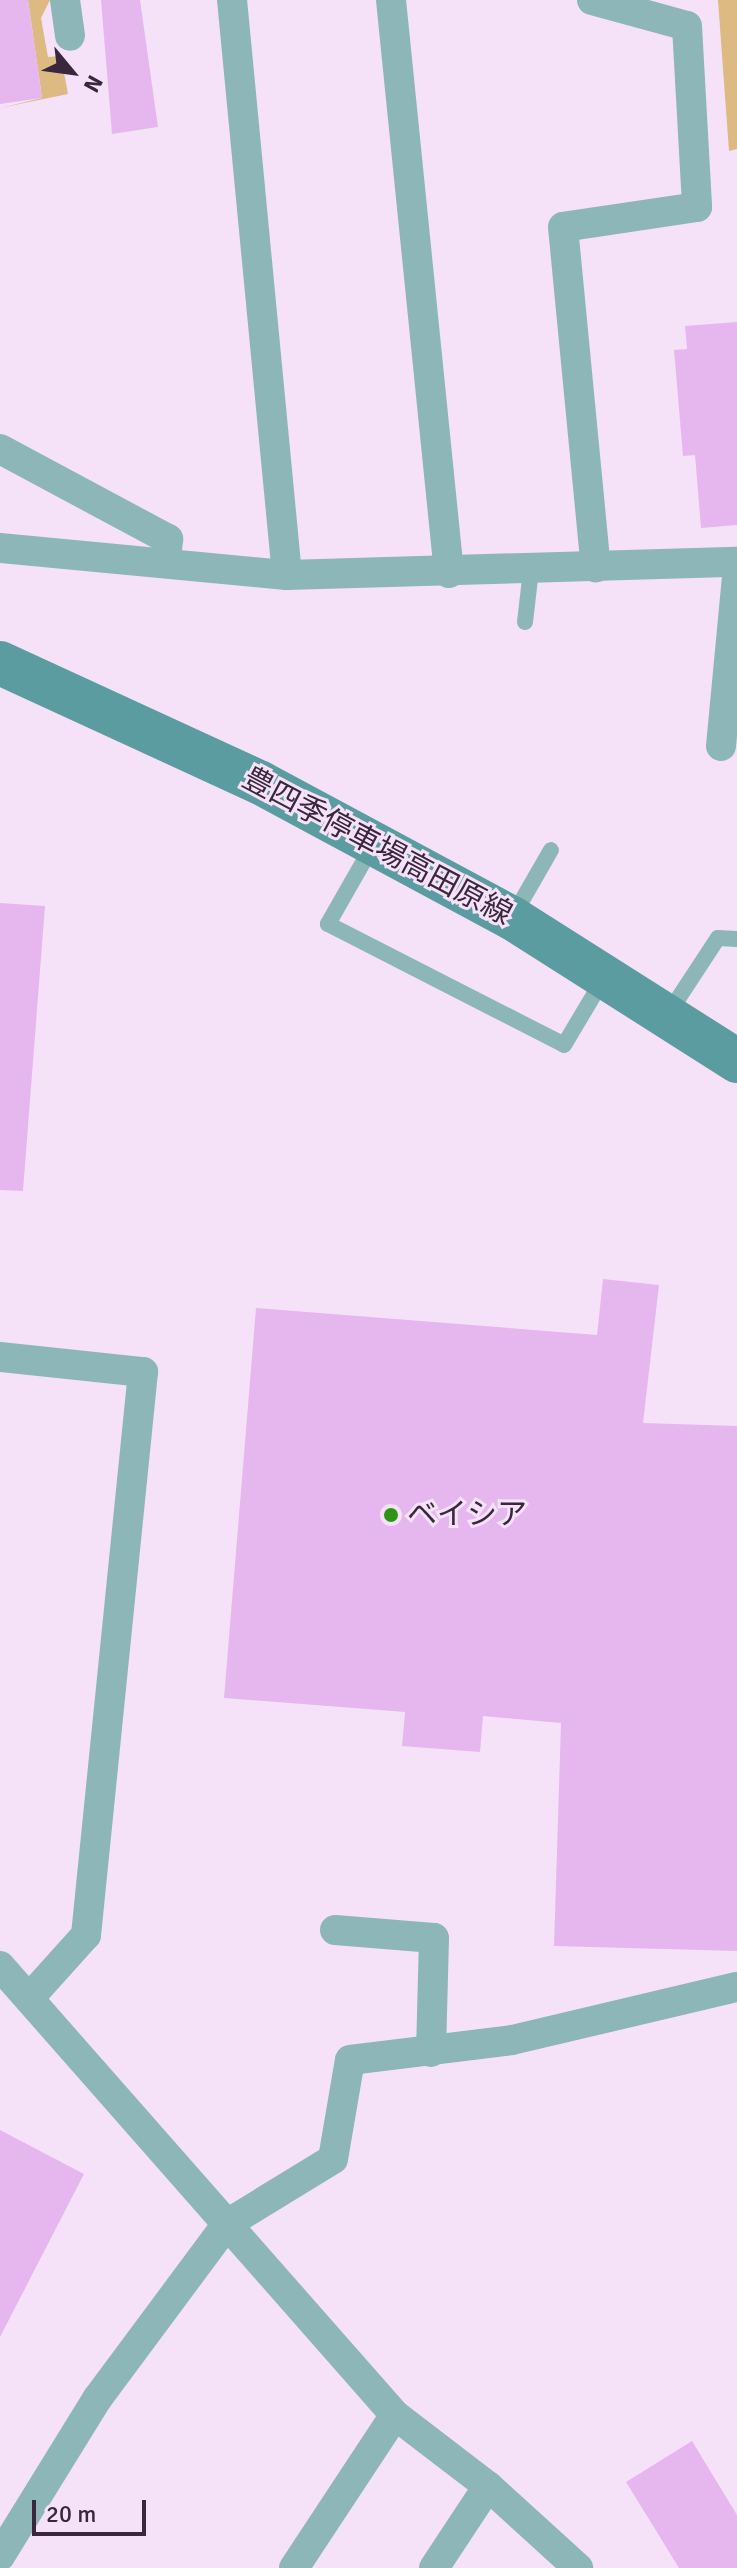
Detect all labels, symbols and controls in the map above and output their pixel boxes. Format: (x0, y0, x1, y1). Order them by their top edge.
north arrow (32, 32, 112, 112)
text: N (78, 71, 109, 97)
street label: 豊四季停車場高田原線 (236, 761, 518, 933)
place label: ベイシア (407, 1497, 527, 1533)
marker: ベイシア (382, 1506, 400, 1524)
scale bar (36, 2484, 150, 2534)
text: 20 m (46, 2499, 96, 2529)

